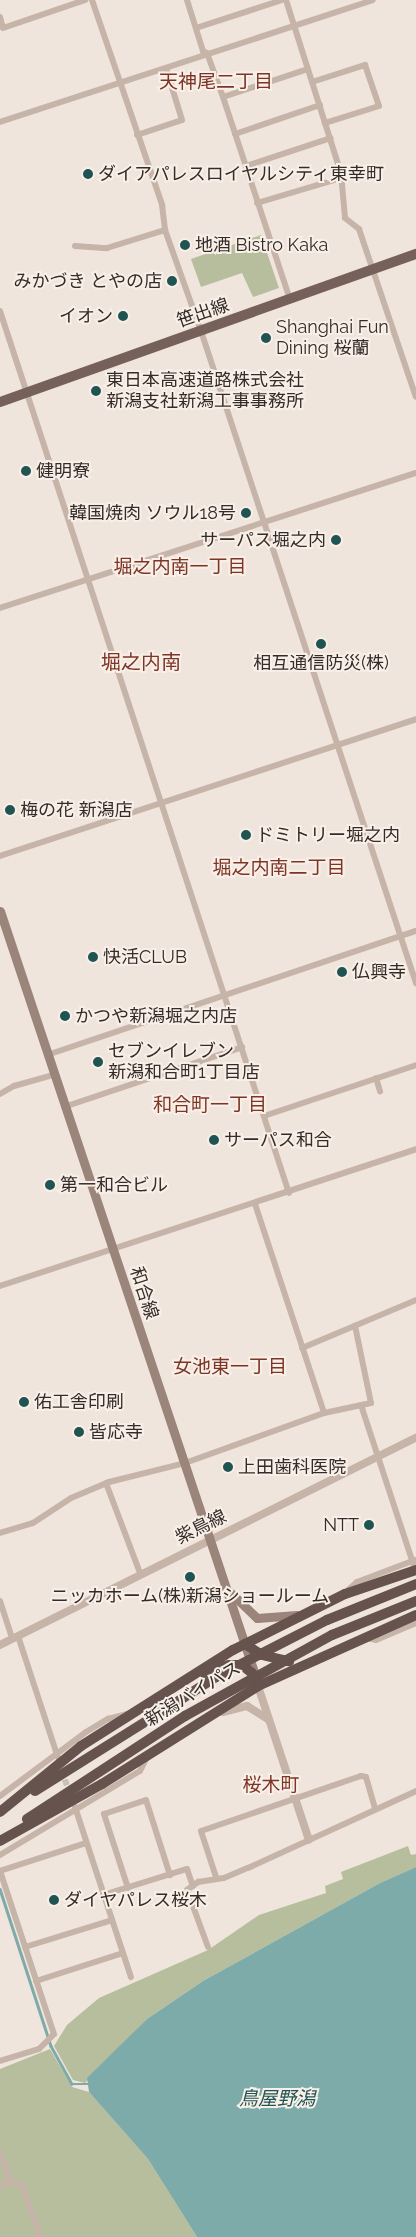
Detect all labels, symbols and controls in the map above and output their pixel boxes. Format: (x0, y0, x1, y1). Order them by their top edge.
district label: 天神尾二丁目 (159, 71, 273, 93)
place label: ダイアパレスロイヤルシティ東幸町 (98, 163, 386, 185)
marker: ダイアパレスロイヤルシティ東幸町 (82, 168, 94, 180)
place label: 地酒 Bistro Kaka (195, 234, 328, 256)
marker: 地酒 Bistro Kaka (179, 239, 191, 251)
place label: みかづき とやの店 (13, 270, 162, 292)
marker: みかづき とやの店 (166, 275, 178, 287)
street label: 笹出線 (174, 294, 232, 332)
place label: イオン (59, 305, 113, 327)
marker: イオン (117, 310, 129, 322)
place label: Shanghai Fun Dining 桜蘭 (276, 317, 389, 359)
marker: Shanghai Fun Dining 桜蘭 (260, 332, 272, 344)
place label: 東日本高速道路株式会社 新潟支社新潟工事事務所 (106, 370, 304, 412)
marker: 東日本高速道路株式会社 新潟支社新潟工事事務所 (90, 385, 102, 397)
place label: 健明寮 (36, 460, 90, 482)
marker: 健明寮 (20, 465, 32, 477)
place label: 韓国焼肉 ソウル18号 (69, 502, 236, 524)
marker: 韓国焼肉 ソウル18号 (240, 507, 252, 519)
place label: サーパス堀之内 (200, 529, 326, 551)
marker: サーパス堀之内 (330, 534, 342, 546)
district label: 堀之内南一丁目 (114, 556, 246, 578)
marker: 相互通信防災(株) (315, 638, 327, 650)
district label: 堀之内南 (101, 650, 181, 674)
place label: 相互通信防災(株) (253, 652, 389, 674)
place label: 梅の花 新潟店 (20, 799, 133, 821)
marker: 梅の花 新潟店 (4, 804, 16, 816)
place label: ドミトリー堀之内 (256, 824, 400, 846)
marker: ドミトリー堀之内 (240, 829, 252, 841)
district label: 堀之内南二丁目 (213, 857, 345, 879)
place label: 快活CLUB (103, 946, 187, 968)
marker: 快活CLUB (87, 951, 99, 963)
place label: 仏興寺 (352, 961, 406, 983)
marker: 仏興寺 (336, 966, 348, 978)
place label: かつや新潟堀之内店 (75, 1005, 237, 1027)
marker: かつや新潟堀之内店 (59, 1010, 71, 1022)
place label: セブンイレブン 新潟和合町1丁目店 (108, 1041, 260, 1084)
marker: セブンイレブン 新潟和合町1丁目店 (92, 1056, 104, 1068)
district label: 和合町一丁目 (153, 1094, 267, 1116)
place label: サーパス和合 (224, 1129, 332, 1151)
marker: サーパス和合 (208, 1134, 220, 1146)
place label: 第一和合ビル (60, 1174, 168, 1196)
marker: 第一和合ビル (44, 1179, 56, 1191)
street label: 和合線 (125, 1264, 163, 1322)
district label: 女池東一丁目 (173, 1356, 287, 1378)
place label: 佑工舎印刷 (34, 1391, 124, 1413)
marker: 佑工舎印刷 (18, 1396, 30, 1408)
place label: 皆応寺 (89, 1421, 143, 1443)
marker: 皆応寺 (73, 1426, 85, 1438)
place label: 上田歯科医院 (238, 1456, 346, 1478)
marker: 上田歯科医院 (222, 1461, 234, 1473)
street label: 紫鳥線 (172, 1505, 230, 1549)
place label: NTT (323, 1514, 359, 1536)
marker: NTT (363, 1519, 375, 1531)
marker: ニッカホーム(株)新潟ショールーム (184, 1571, 196, 1583)
place label: ニッカホーム(株)新潟ショールーム (50, 1585, 330, 1607)
street label: 新潟バイパス (141, 1657, 245, 1731)
district label: 桜木町 (243, 1774, 299, 1796)
place label: ダイヤパレス桜木 (64, 1889, 208, 1911)
marker: ダイヤパレス桜木 (48, 1894, 60, 1906)
water label: 鳥屋野潟 (239, 2088, 315, 2110)

